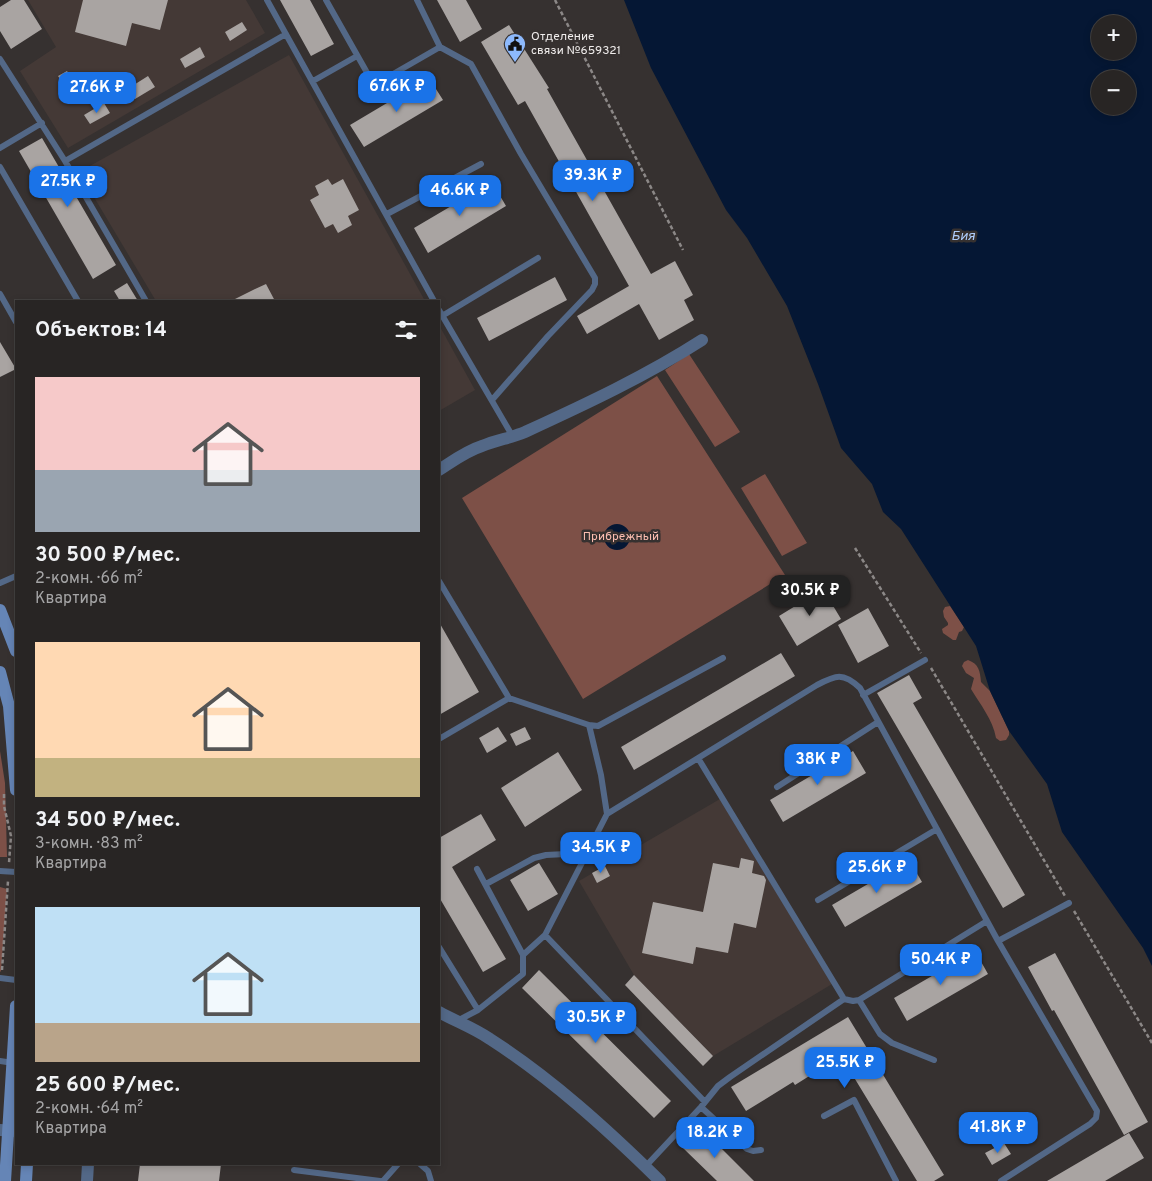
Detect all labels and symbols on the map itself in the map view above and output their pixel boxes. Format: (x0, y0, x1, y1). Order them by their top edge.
place label: Отделение связи №659321 (531, 29, 621, 59)
public building icon: Отделение связи №659321 (503, 32, 527, 63)
pin: 67.6K ₽ (351, 70, 443, 113)
pin: 27.6K ₽ (51, 72, 143, 114)
pin: 39.3K ₽ (547, 160, 639, 202)
pin: 27.5K ₽ (22, 166, 114, 208)
pin: 46.6K ₽ (414, 174, 506, 217)
water label: Бия (951, 228, 976, 245)
park label: Прибрежный (583, 529, 659, 545)
pin: 30.5K ₽ (764, 574, 856, 617)
pin: 38K ₽ (783, 744, 853, 786)
pin: 34.5K ₽ (555, 832, 647, 874)
pin: 25.6K ₽ (831, 852, 923, 894)
pin: 50.4K ₽ (895, 944, 987, 986)
pin: 30.5K ₽ (550, 1002, 642, 1044)
pin: 25.5K ₽ (799, 1046, 891, 1089)
pin: 41.8K ₽ (952, 1112, 1044, 1154)
pin: 18.2K ₽ (669, 1116, 761, 1159)

